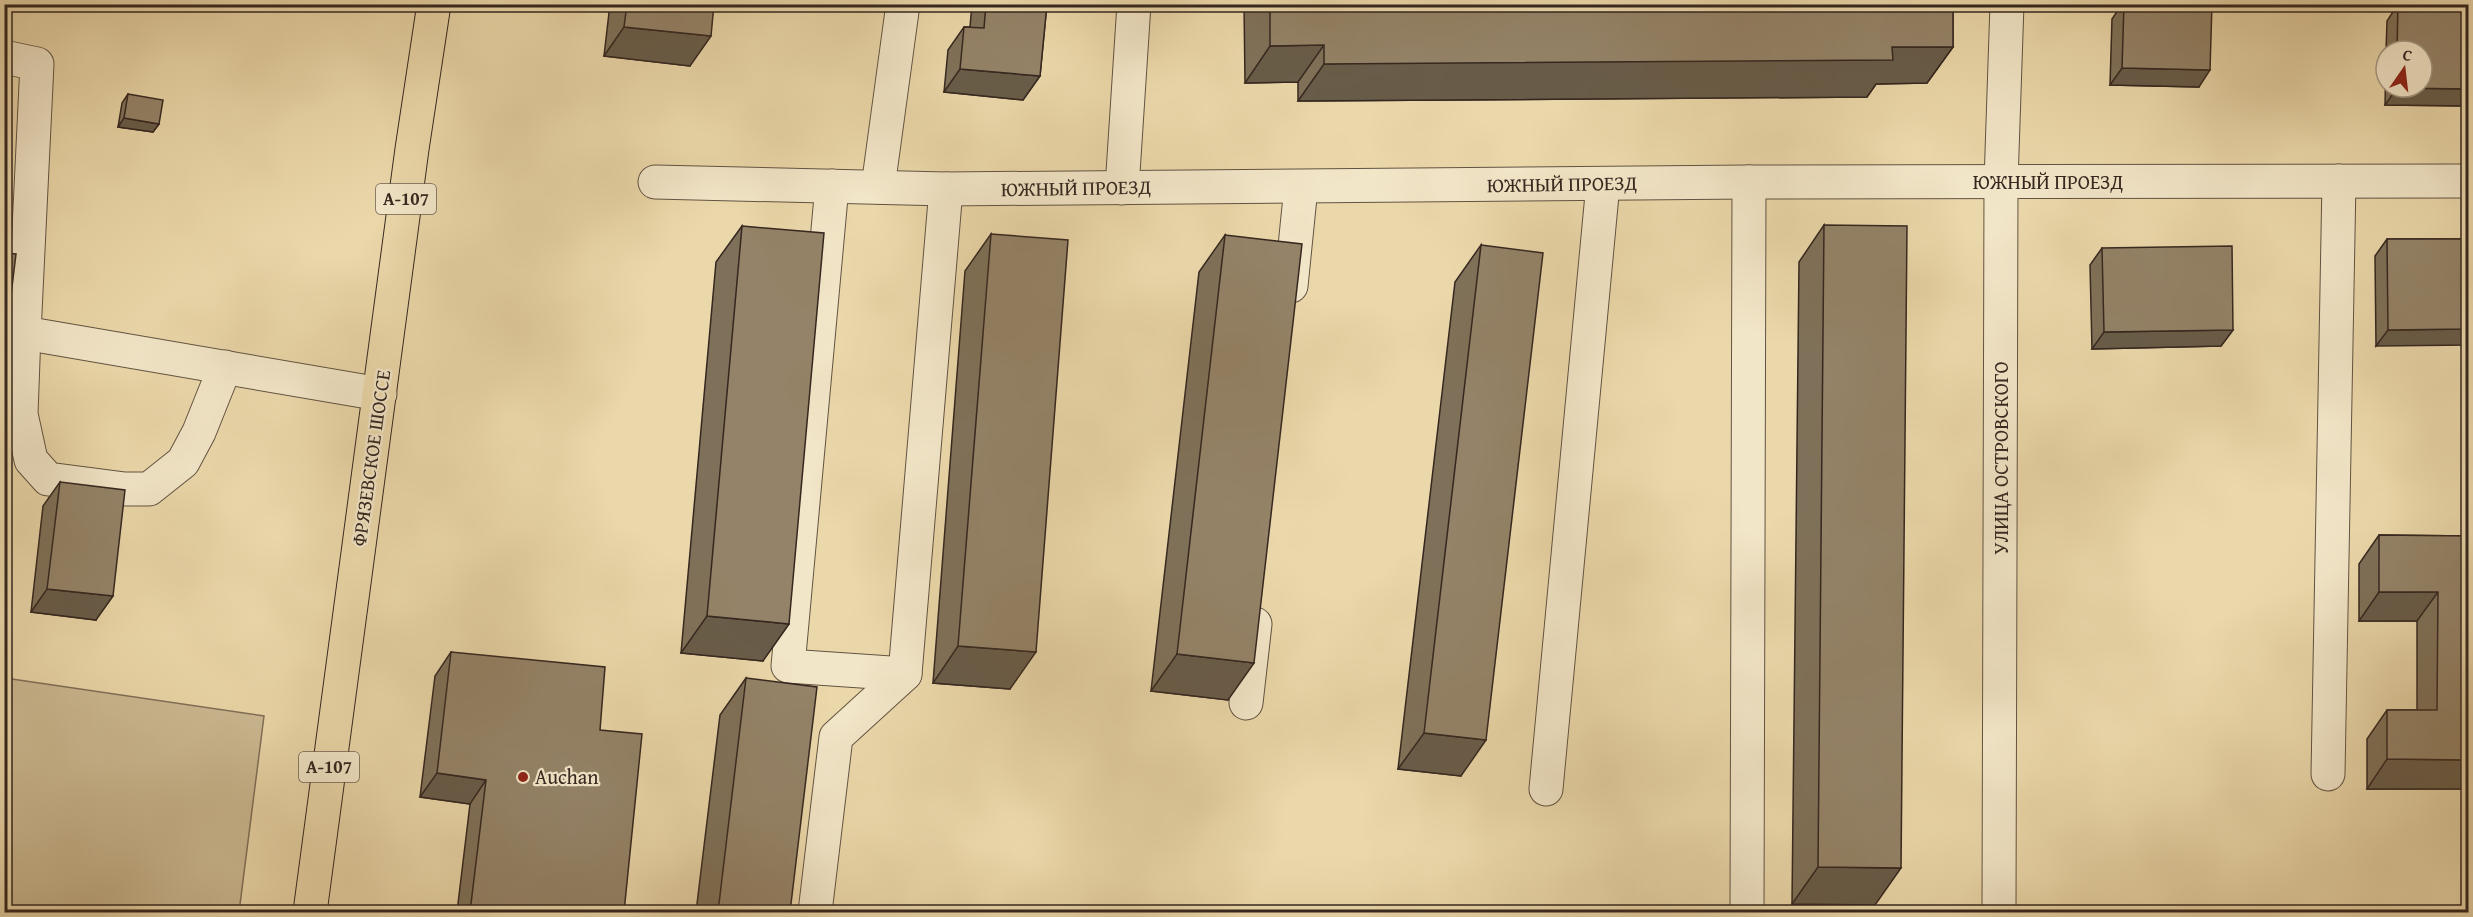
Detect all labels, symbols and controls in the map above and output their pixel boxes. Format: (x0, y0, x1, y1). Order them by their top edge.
north arrow (2374, 39, 2434, 99)
text: С (2400, 42, 2415, 67)
street label: ЮЖНЫЙ ПРОЕЗД (1973, 167, 2123, 196)
street label: ЮЖНЫЙ ПРОЕЗД (1486, 168, 1638, 199)
street label: ЮЖНЫЙ ПРОЕЗД (1000, 172, 1152, 203)
road number: А-107 (376, 184, 436, 214)
street label: УЛИЦА ОСТРОВСКОГО (1986, 361, 2015, 555)
street label: ФРЯЗЕВСКОЕ ШОССЕ (344, 368, 397, 548)
road number: А-107 (299, 752, 359, 782)
place label: Auchan (535, 762, 598, 791)
marker: Auchan (516, 770, 530, 784)

